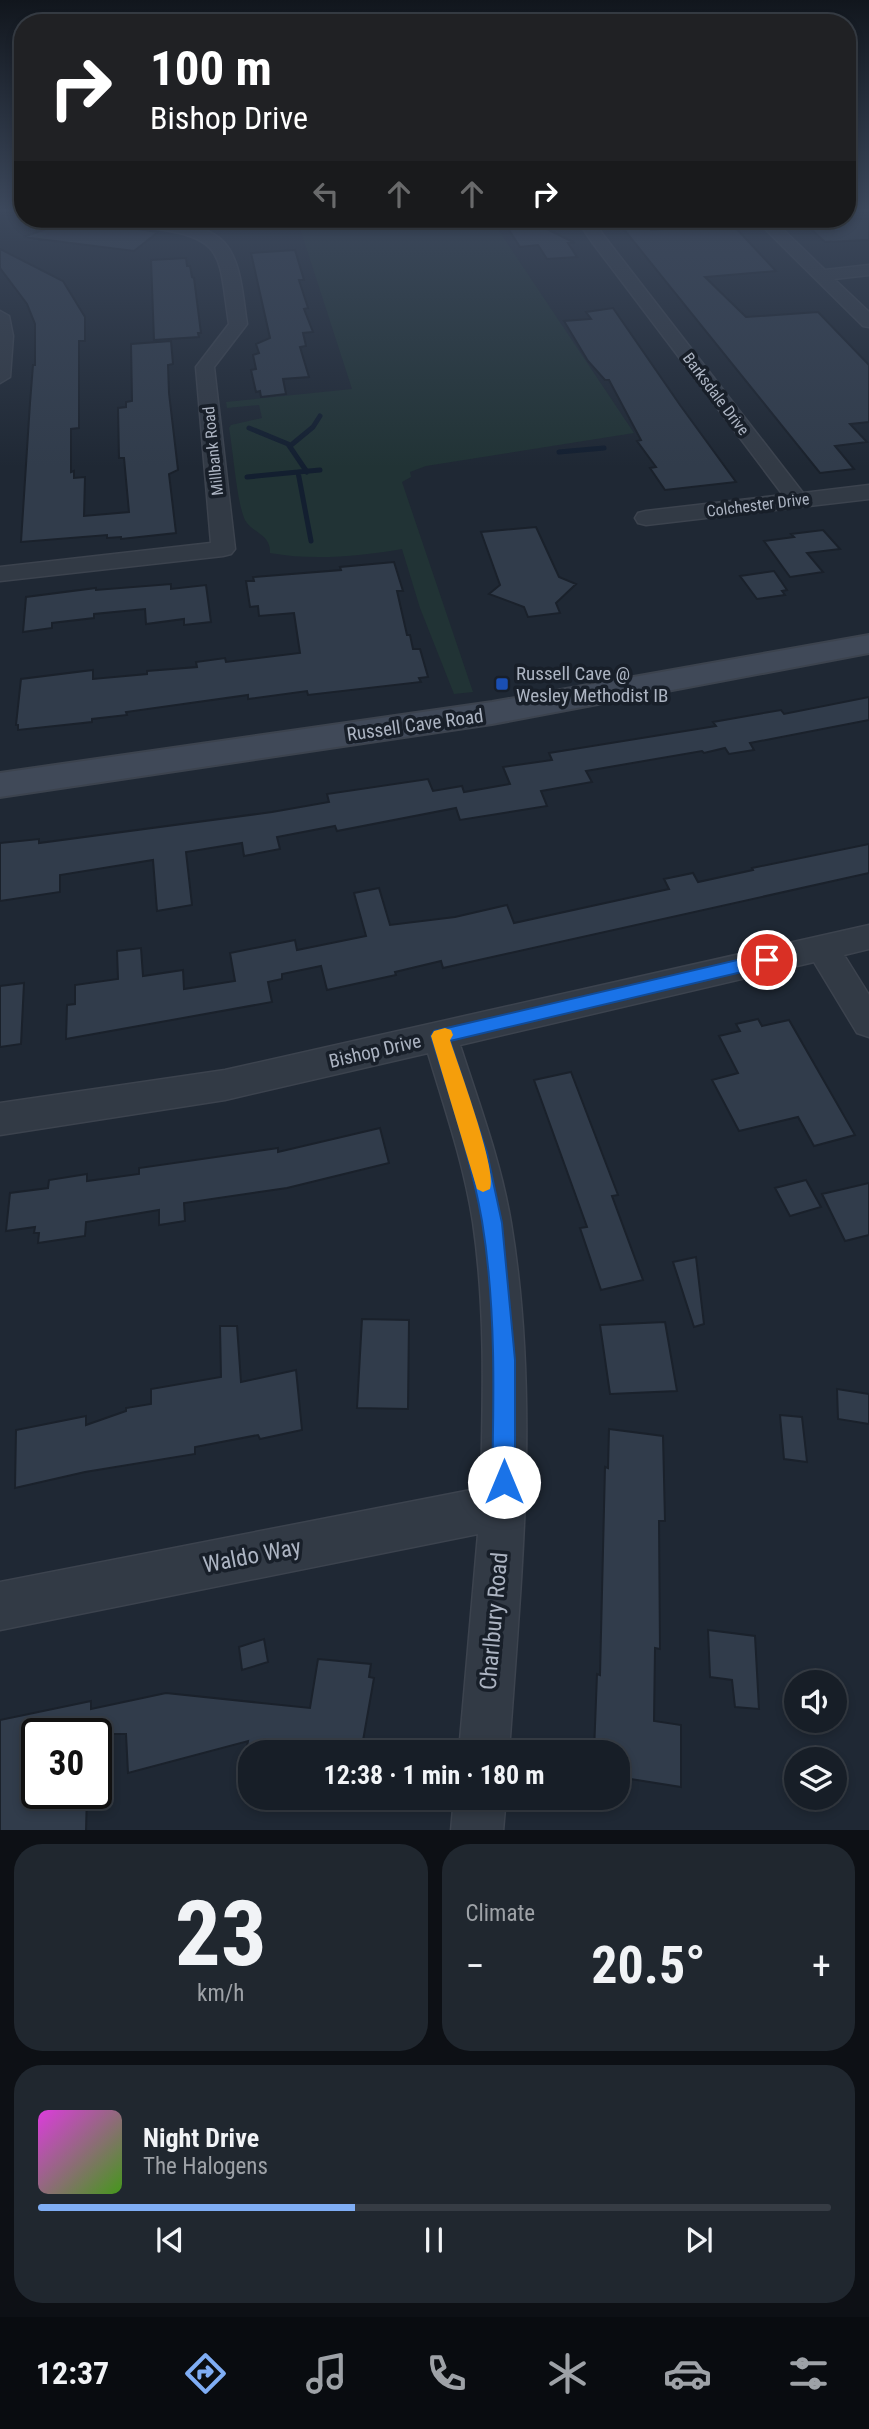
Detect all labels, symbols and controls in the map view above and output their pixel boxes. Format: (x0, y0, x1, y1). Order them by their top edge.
text: 100 m (150, 40, 272, 97)
icon: right (35, 42, 126, 133)
text: Bishop Drive (150, 99, 308, 137)
icon: left (307, 175, 345, 213)
icon: ahead (380, 175, 418, 213)
icon: ahead (453, 175, 491, 213)
icon: right (526, 175, 564, 213)
street label: Barksdale Drive (679, 349, 753, 439)
street label: Millbank Road (199, 406, 227, 496)
street label: Colchester Drive (706, 489, 810, 521)
place label: Russell Cave @ Wesley Methodist IB (516, 662, 668, 707)
marker: Russell Cave @ Wesley Methodist IB (494, 676, 510, 692)
street label: Russell Cave Road (345, 704, 485, 746)
pin (737, 930, 797, 990)
icon: arrive (748, 941, 786, 979)
street label: Bishop Drive (327, 1029, 423, 1073)
position arrow (467, 1445, 541, 1519)
street label: Waldo Way (201, 1533, 304, 1579)
street label: Charlbury Road (475, 1551, 513, 1691)
map controls (784, 1670, 847, 1810)
button: sound (784, 1670, 847, 1733)
speed limit sign: 30 (21, 1718, 112, 1809)
button: layers (784, 1747, 847, 1810)
text: 12:38 · 1 min · 180 m (324, 1760, 544, 1790)
text: 23 (175, 1881, 267, 1987)
text: Climate (466, 1900, 535, 1927)
text: 20.5° (591, 1935, 705, 1996)
text: − (466, 1944, 485, 1988)
text: + (812, 1944, 831, 1988)
text: km/h (197, 1980, 244, 2007)
text: Night Drive (143, 2123, 259, 2153)
text: The Halogens (143, 2153, 268, 2180)
icon: previous (151, 2221, 189, 2259)
icon: pause (415, 2221, 453, 2259)
icon: next (680, 2221, 718, 2259)
icon: directions (181, 2349, 230, 2398)
icon: music (302, 2349, 351, 2398)
icon: phone (422, 2349, 471, 2398)
icon: climate (543, 2349, 592, 2398)
icon: car (663, 2349, 712, 2398)
icon: filters (784, 2349, 833, 2398)
text: 12:37 (36, 2354, 109, 2392)

